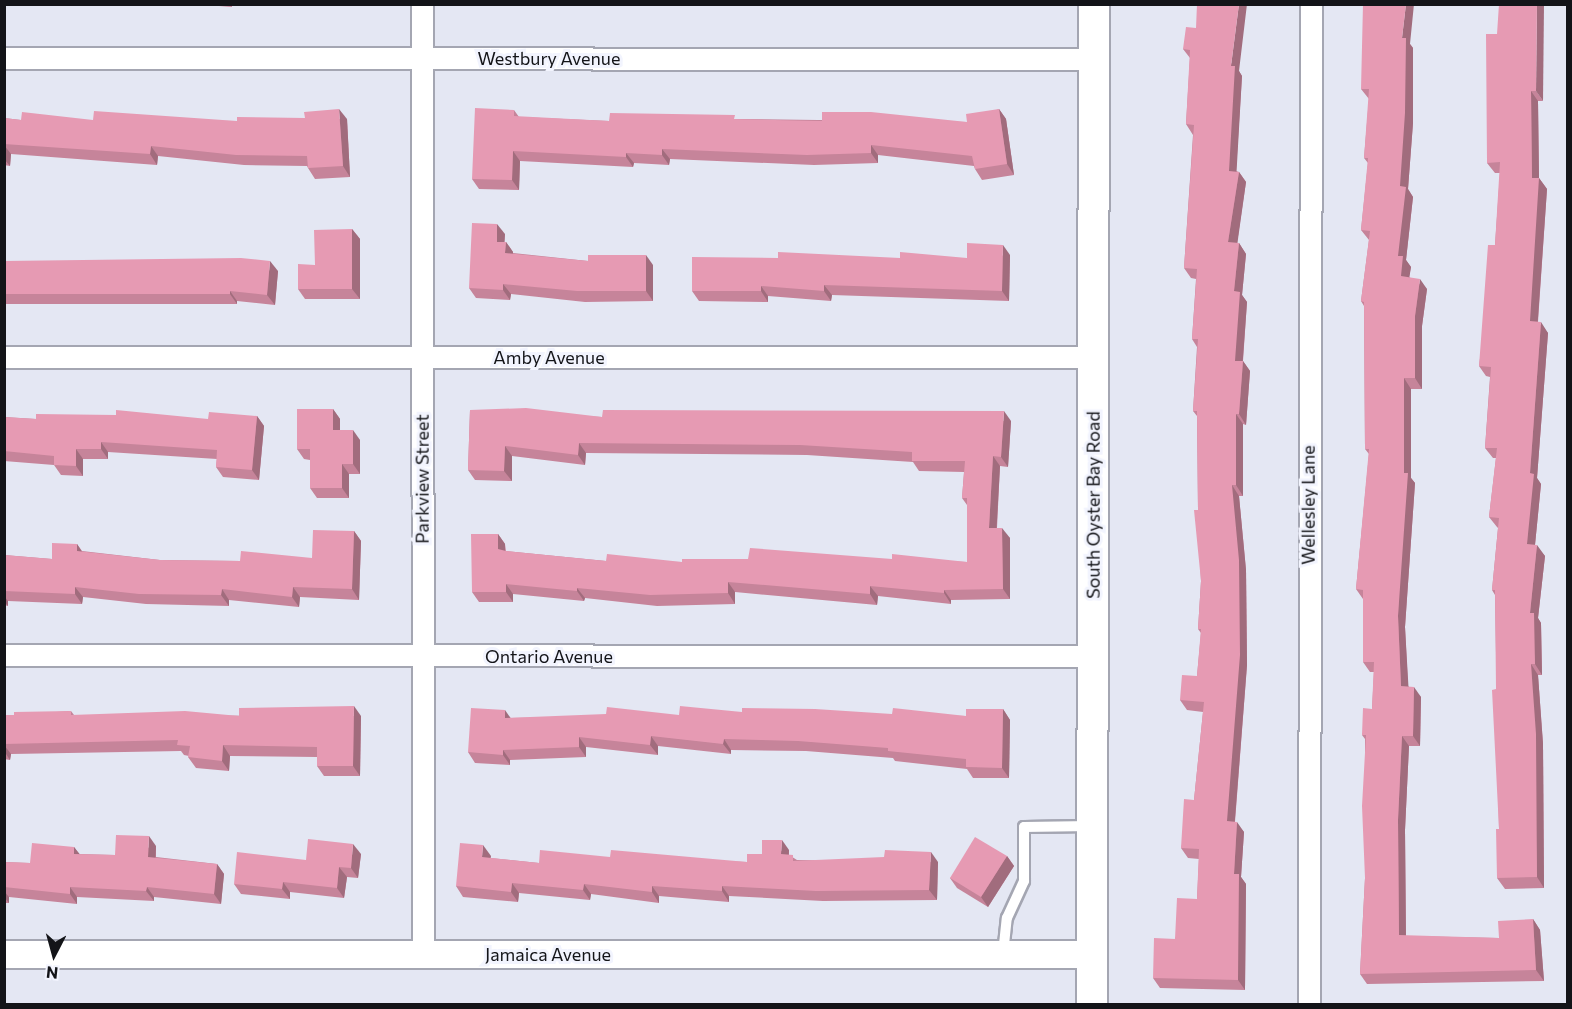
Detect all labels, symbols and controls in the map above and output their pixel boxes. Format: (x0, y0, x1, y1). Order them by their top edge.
street label: Westbury Avenue (478, 47, 620, 69)
street label: Amby Avenue (493, 346, 605, 368)
street label: South Oyster Bay Road (1082, 411, 1104, 599)
street label: Parkview Street (411, 414, 433, 544)
street label: Wellesley Lane (1297, 445, 1319, 565)
street label: Ontario Avenue (485, 645, 613, 667)
north arrow (24, 925, 84, 985)
street label: Jamaica Avenue (485, 943, 611, 965)
text: N (45, 963, 59, 983)

